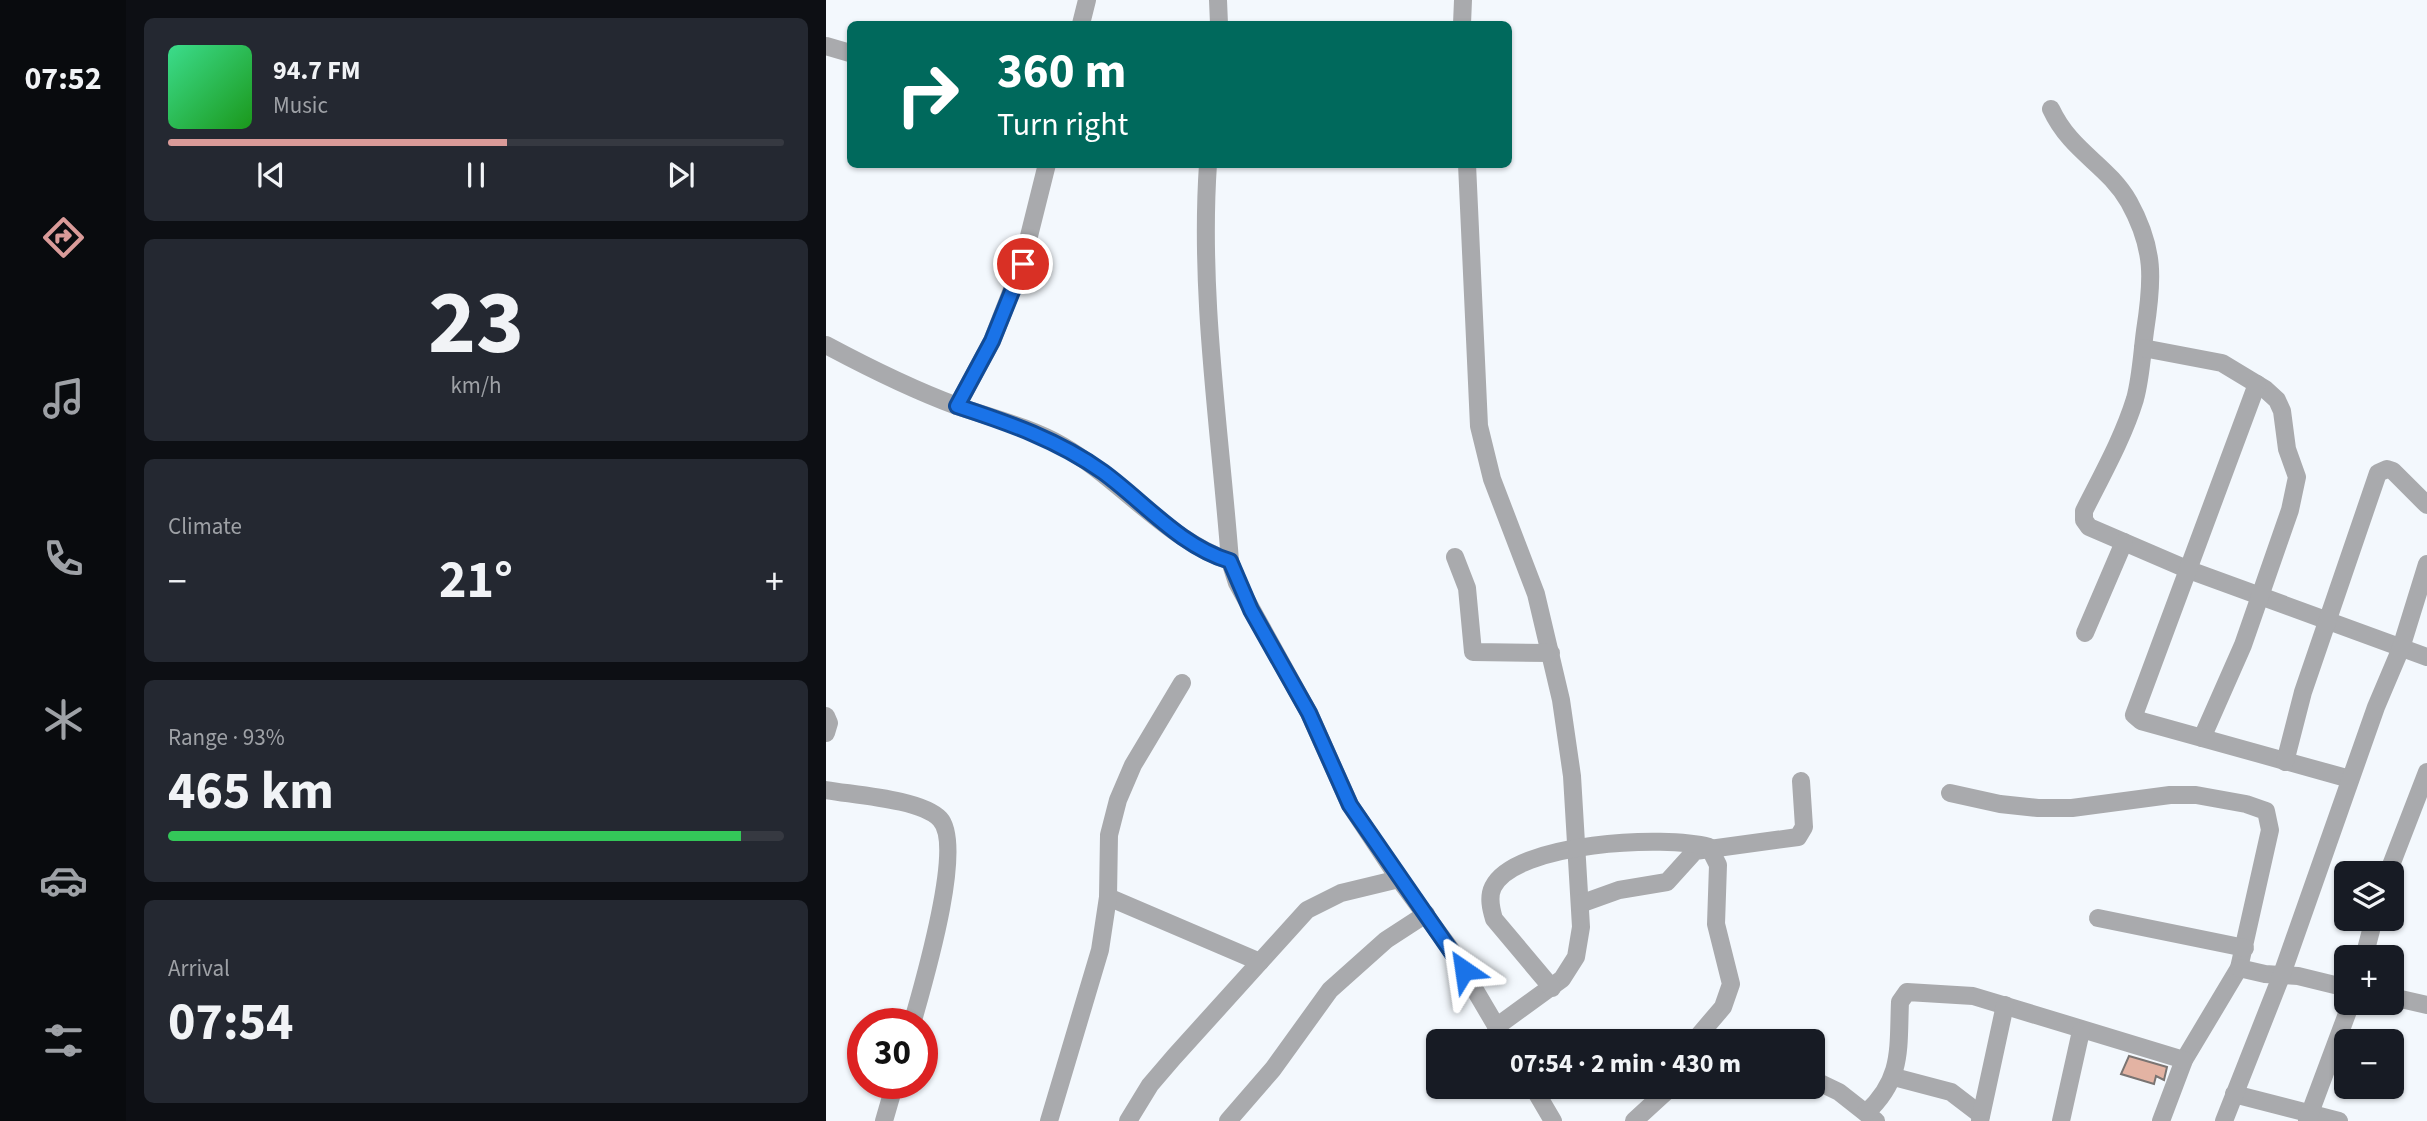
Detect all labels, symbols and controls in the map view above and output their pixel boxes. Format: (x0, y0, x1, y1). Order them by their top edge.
text: 360 m (997, 37, 1126, 107)
icon: right (882, 49, 973, 140)
text: 94.7 FM (273, 52, 361, 89)
text: 07:52 (24, 56, 102, 102)
text: Music (273, 89, 328, 122)
text: Turn right (997, 102, 1128, 148)
icon: previous (252, 156, 290, 194)
icon: pause (457, 156, 495, 194)
icon: next (662, 156, 700, 194)
icon: directions (39, 213, 88, 262)
pin (993, 234, 1053, 294)
icon: arrive (1004, 245, 1042, 283)
text: 23 (428, 259, 524, 388)
text: km/h (450, 369, 502, 402)
icon: music (39, 374, 88, 423)
text: Climate (168, 510, 242, 543)
icon: phone (39, 534, 88, 583)
text: 21° (439, 544, 513, 618)
text: − (168, 555, 187, 609)
text: + (765, 555, 784, 609)
icon: climate (39, 695, 88, 744)
text: Range · 93% (168, 721, 285, 754)
text: 465 km (168, 755, 334, 829)
icon: car (39, 856, 88, 905)
map controls (2334, 861, 2404, 1099)
button: layers (2334, 861, 2404, 931)
position arrow (1427, 933, 1501, 1007)
button: + (2334, 945, 2404, 1015)
text: Arrival (168, 952, 230, 985)
text: 07:54 (168, 986, 293, 1060)
speed limit sign: 30 (847, 1008, 938, 1099)
icon: filters (39, 1016, 88, 1065)
button: − (2334, 1029, 2404, 1099)
text: 07:54 · 2 min · 430 m (1510, 1045, 1741, 1082)

